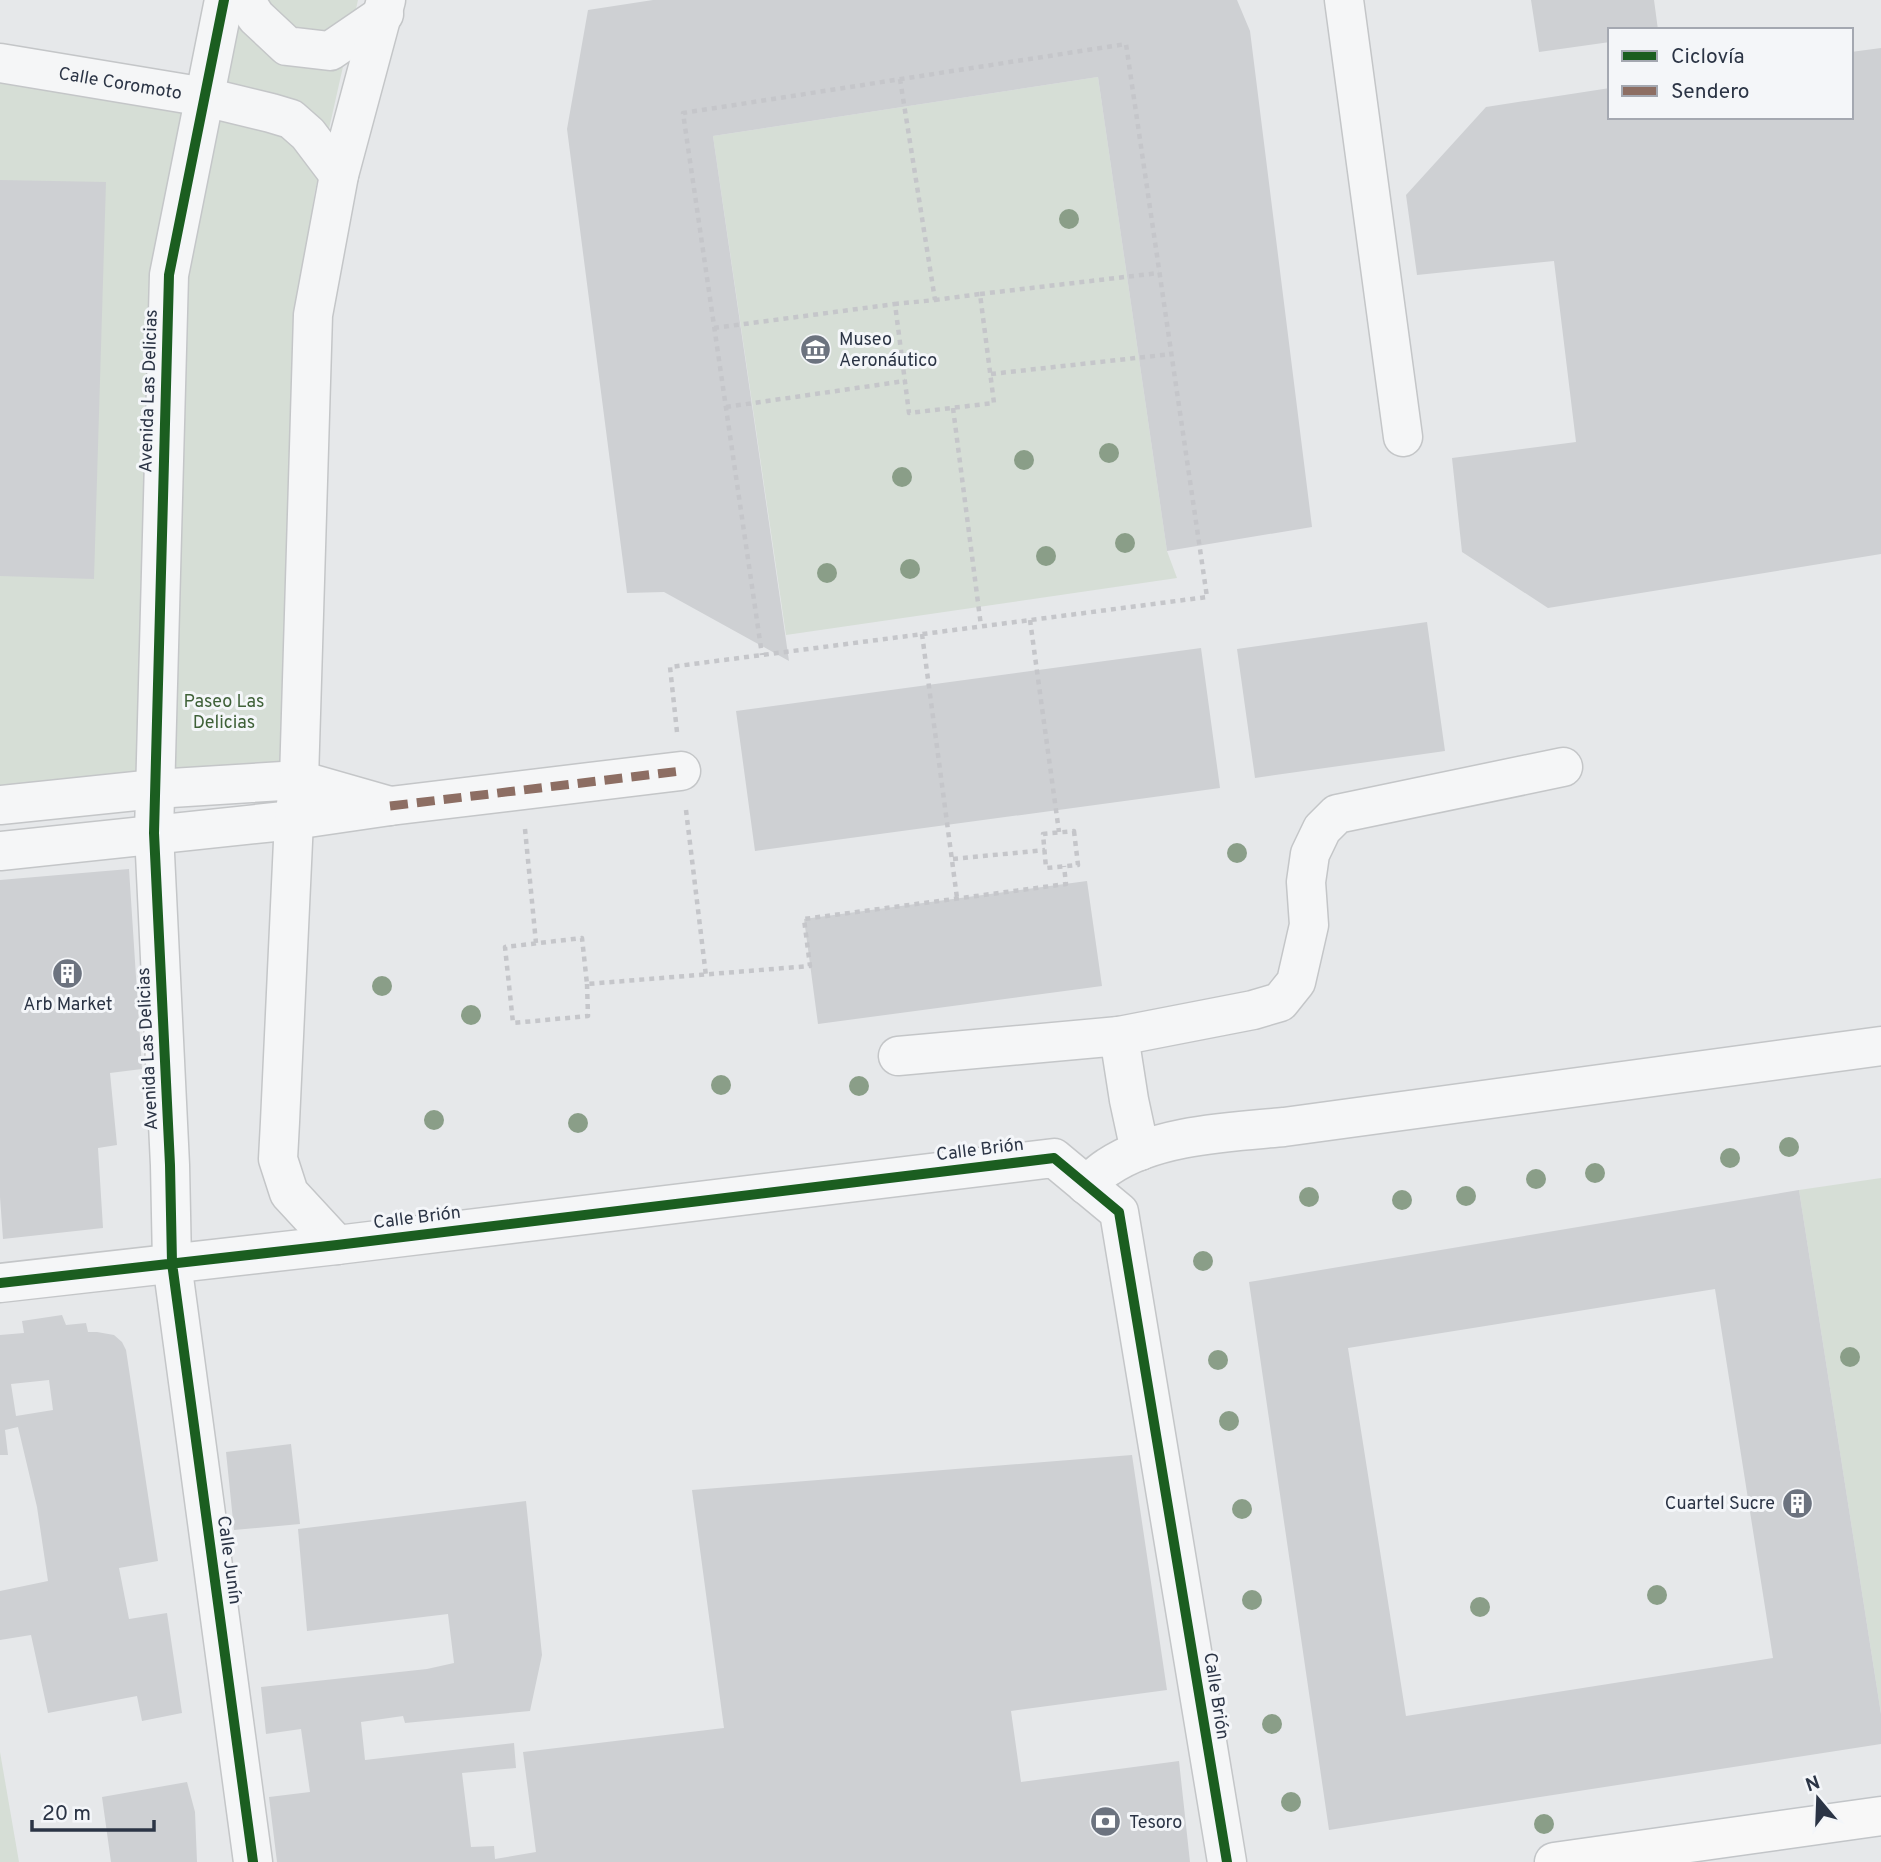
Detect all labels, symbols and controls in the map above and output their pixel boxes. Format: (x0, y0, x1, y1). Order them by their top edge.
legend (1608, 28, 1853, 119)
text: Ciclovía (1671, 44, 1745, 71)
street label: Calle Coromoto (57, 63, 184, 106)
text: Sendero (1671, 79, 1750, 106)
street label: Avenida Las Delicias (135, 309, 164, 473)
place label: Museo Aeronáutico (839, 329, 937, 373)
museum icon: Museo Aeronáutico (799, 332, 833, 366)
park label: Paseo Las Delicias (184, 691, 264, 735)
building icon: Arb Market (51, 957, 85, 991)
street label: Avenida Las Delicias (133, 967, 164, 1131)
place label: Arb Market (23, 994, 113, 1017)
street label: Calle Brión (935, 1134, 1025, 1167)
street label: Calle Brión (372, 1202, 462, 1235)
building icon: Cuartel Sucre (1781, 1486, 1815, 1520)
place label: Cuartel Sucre (1665, 1493, 1775, 1516)
street label: Calle Junín (211, 1514, 246, 1606)
street label: Calle Brión (1197, 1651, 1234, 1741)
north arrow (1783, 1764, 1853, 1834)
text: N (1803, 1771, 1823, 1798)
scale bar (32, 1788, 154, 1832)
text: 20 m (42, 1801, 91, 1828)
bank icon: Tesoro (1089, 1805, 1123, 1839)
place label: Tesoro (1129, 1812, 1182, 1835)

